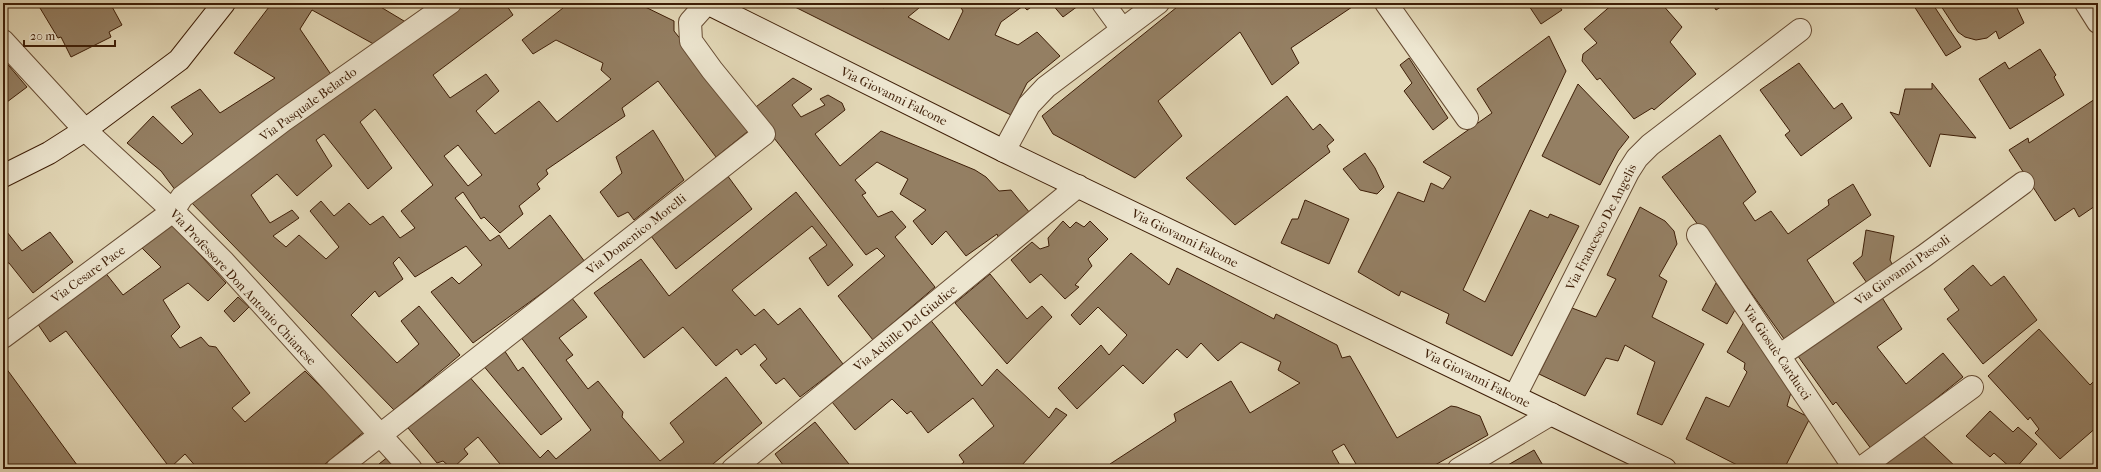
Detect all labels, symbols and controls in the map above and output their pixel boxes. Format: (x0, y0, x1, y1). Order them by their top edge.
scale bar (24, 22, 115, 48)
text: 20 m (30, 29, 55, 43)
street label: Via Giovanni Falcone (837, 63, 950, 129)
street label: Via Pasquale Belardo (256, 64, 360, 145)
street label: Via Francesco De Angelis (1562, 161, 1640, 294)
street label: Via Domenico Morelli (582, 190, 689, 278)
street label: Via Professore Don Antonio Chianese (166, 205, 320, 368)
street label: Via Giovanni Falcone (1128, 205, 1241, 271)
street label: Via Giovanni Pascoli (1851, 231, 1953, 309)
street label: Via Cesare Pace (47, 242, 128, 306)
street label: Via Achille Del Giudice (850, 281, 960, 375)
street label: Via Giosuè Carducci (1739, 301, 1815, 403)
street label: Via Giovanni Falcone (1420, 345, 1533, 411)

